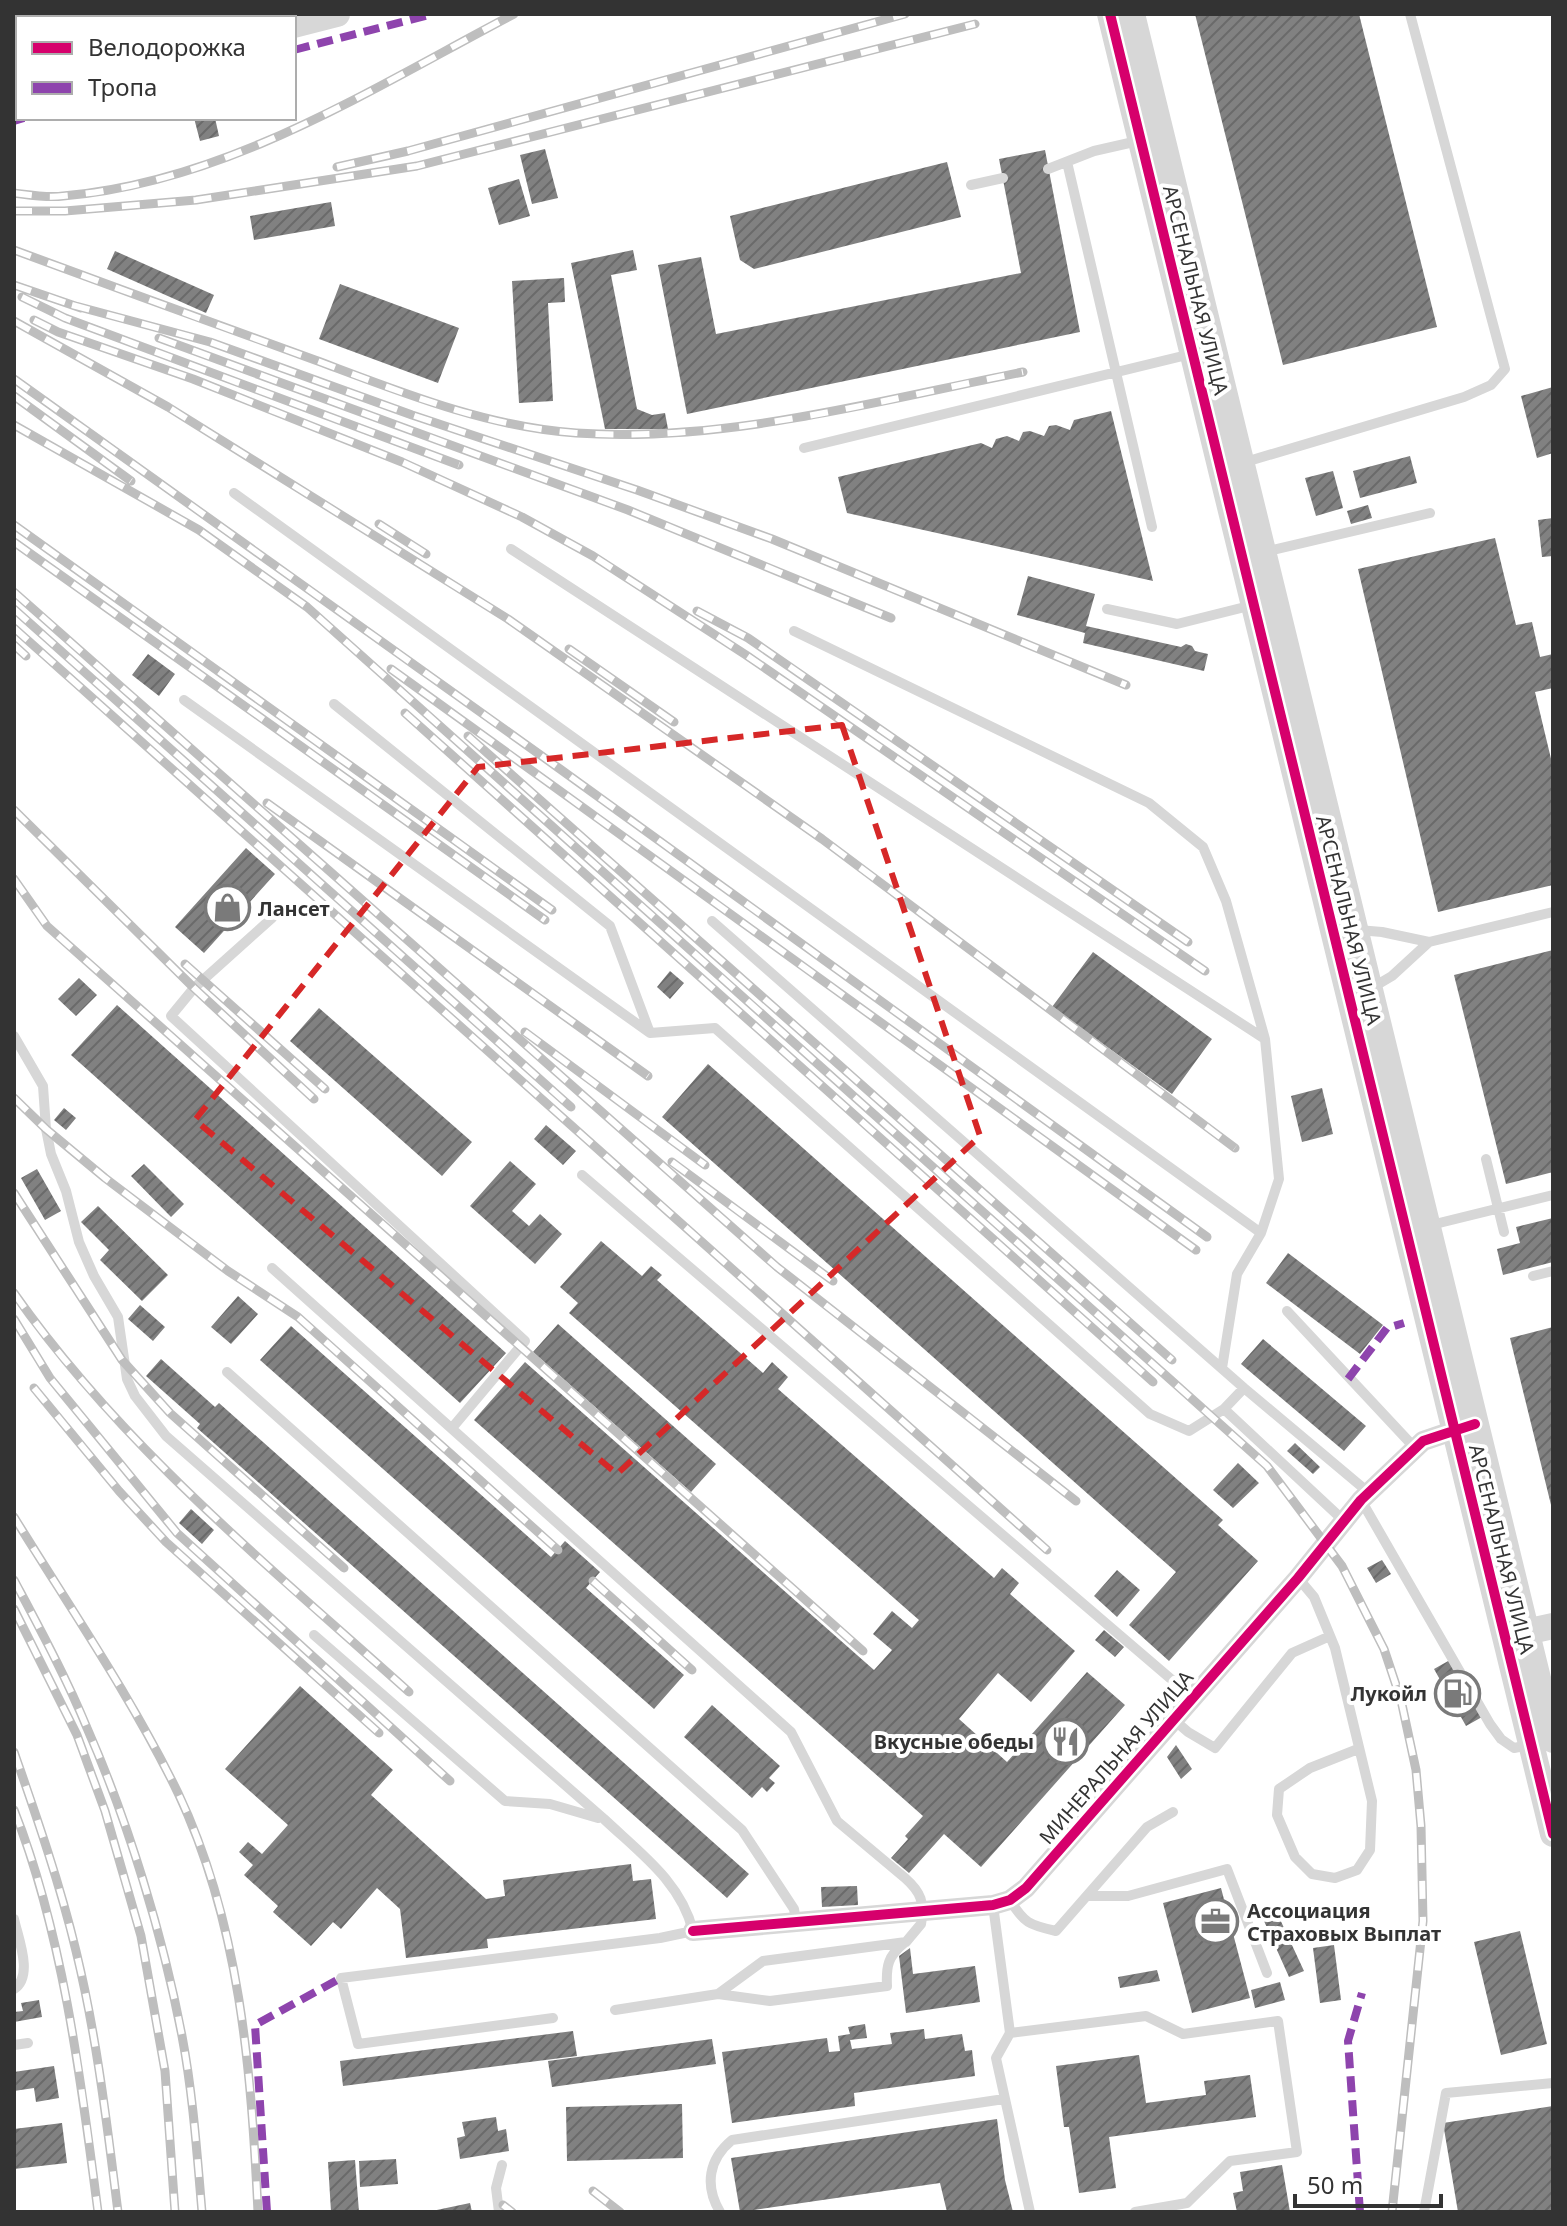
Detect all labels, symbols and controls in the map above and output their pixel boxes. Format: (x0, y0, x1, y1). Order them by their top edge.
legend (16, 16, 296, 120)
text: Велодорожка (88, 30, 246, 63)
text: Тропа (88, 70, 157, 103)
street label: АРСЕНАЛЬНАЯ УЛИЦА (1157, 182, 1235, 398)
street label: АРСЕНАЛЬНАЯ УЛИЦА (1310, 812, 1388, 1028)
shop icon: Лансет (203, 884, 251, 932)
place label: Лансет (258, 895, 330, 922)
street label: АРСЕНАЛЬНАЯ УЛИЦА (1463, 1441, 1541, 1657)
street label: МИНЕРАЛЬНАЯ УЛИЦА (1033, 1664, 1199, 1850)
fuel station icon: Лукойл (1434, 1669, 1482, 1717)
place label: Лукойл (1351, 1680, 1427, 1707)
restaurant icon: Вкусные обеды (1041, 1717, 1089, 1765)
place label: Вкусные обеды (874, 1728, 1034, 1755)
place label: Ассоциация Страховых Выплат (1247, 1897, 1441, 1947)
office icon: Ассоциация Страховых Выплат (1192, 1898, 1240, 1946)
scale bar (1295, 2158, 1441, 2208)
text: 50 m (1307, 2168, 1363, 2201)

